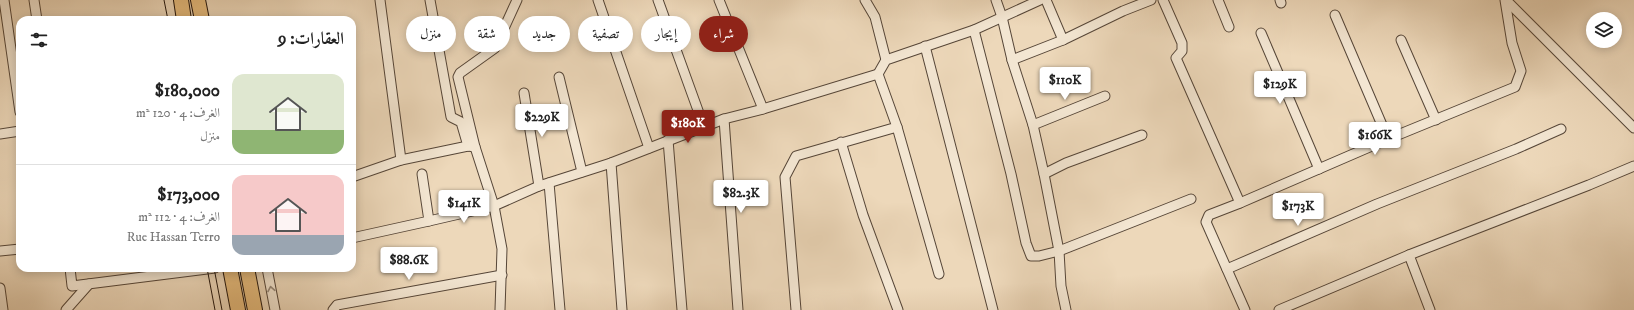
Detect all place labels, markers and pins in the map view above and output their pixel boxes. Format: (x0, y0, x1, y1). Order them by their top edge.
pin: $110K (1037, 67, 1093, 101)
pin: $129K (1252, 71, 1308, 105)
pin: $229K (514, 104, 570, 138)
pin: $180K (660, 110, 716, 144)
pin: $166K (1347, 122, 1403, 156)
pin: $82.3K (708, 180, 774, 214)
pin: $141K (436, 190, 492, 224)
pin: $173K (1270, 193, 1326, 227)
pin: $88.6K (376, 247, 442, 281)

